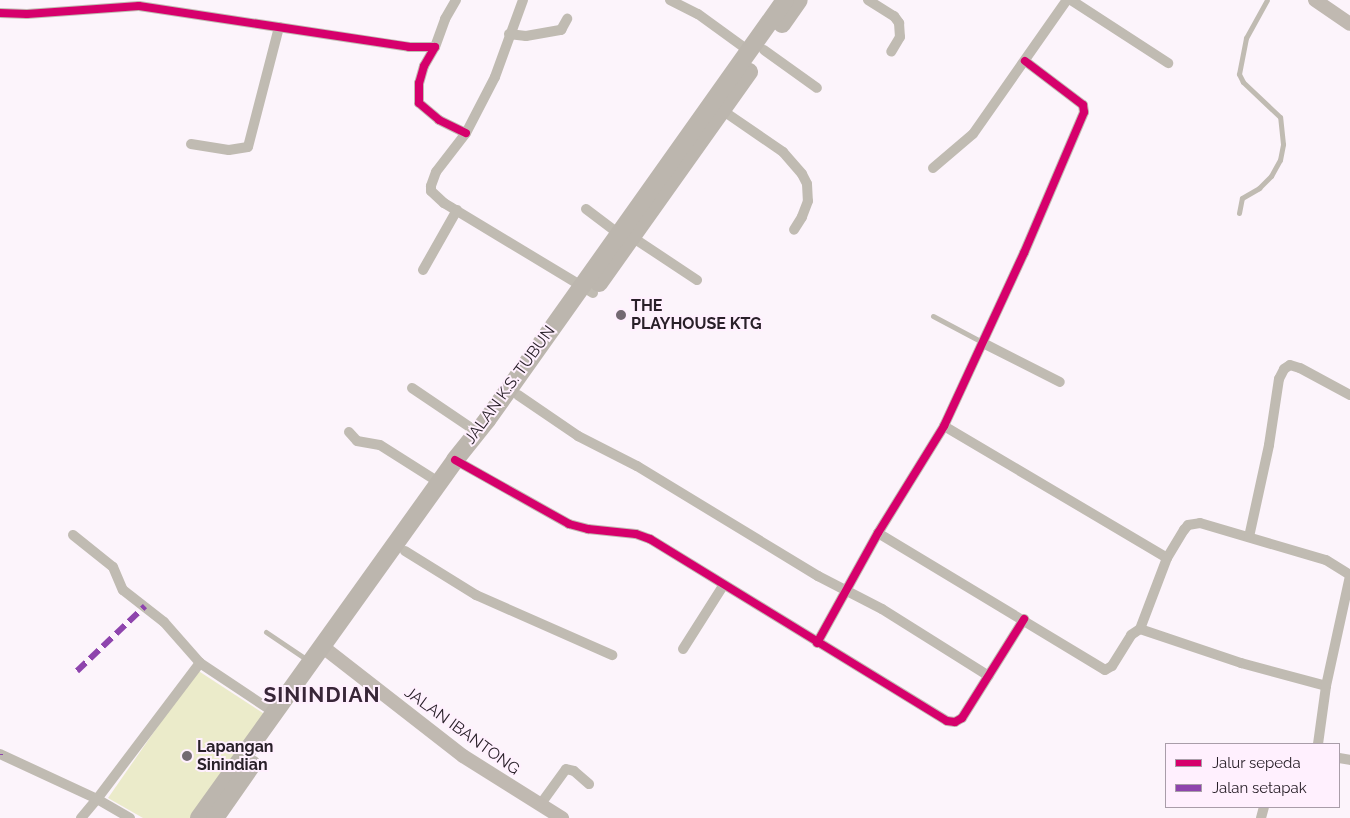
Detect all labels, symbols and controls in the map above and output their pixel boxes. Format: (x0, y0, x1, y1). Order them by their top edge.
place label: THE PLAYHOUSE KTG (631, 296, 762, 334)
marker: THE PLAYHOUSE KTG (615, 309, 627, 321)
street label: JALAN K.S. TUBUN (461, 322, 559, 448)
district label: SININDIAN (262, 682, 382, 708)
street label: JALAN IBANTONG (401, 683, 523, 779)
place label: Lapangan Sinindian (197, 737, 274, 775)
legend (1165, 743, 1340, 808)
marker: Lapangan Sinindian (181, 750, 193, 762)
text: Jalur sepeda (1212, 754, 1301, 772)
text: Jalan setapak (1212, 779, 1307, 797)

